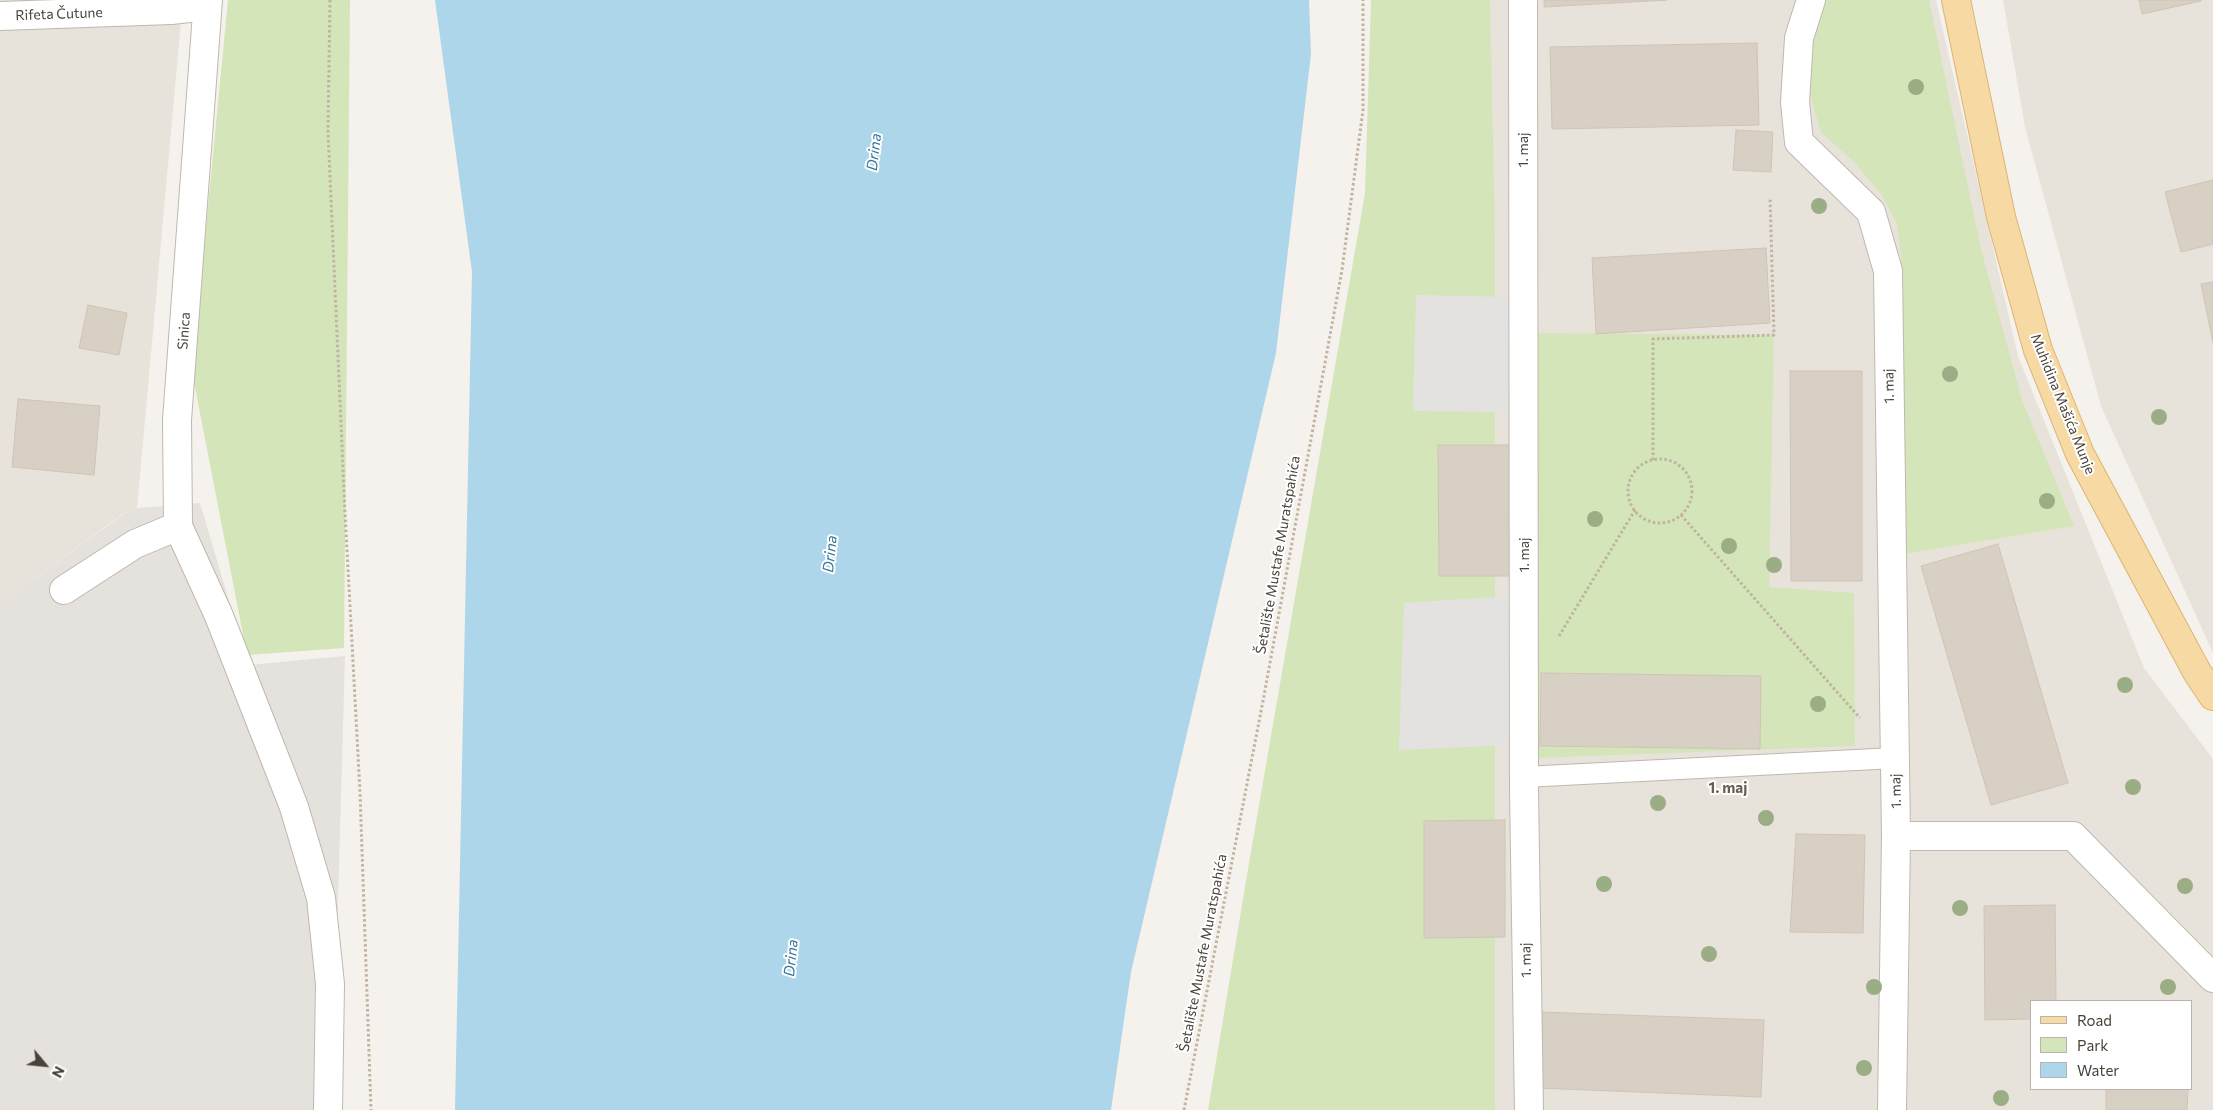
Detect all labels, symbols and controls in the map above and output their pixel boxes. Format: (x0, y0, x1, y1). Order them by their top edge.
street label: Rifeta Čutune (15, 4, 103, 24)
water label: Drina (863, 132, 885, 172)
street label: 1. maj (1515, 132, 1531, 168)
street label: Sinica (174, 312, 194, 350)
street label: Muhidina Mašića Munje (2027, 331, 2099, 477)
street label: 1. maj (1880, 368, 1898, 404)
street label: Šetalište Mustafe Muratspahića (1252, 455, 1304, 655)
water label: Drina (819, 534, 841, 574)
street label: 1. maj (1516, 537, 1532, 573)
street label: 1. maj (1887, 773, 1905, 809)
district label: 1. maj (1709, 779, 1747, 797)
street label: Šetalište Mustafe Muratspahića (1176, 853, 1230, 1053)
water label: Drina (780, 938, 802, 978)
street label: 1. maj (1517, 942, 1535, 978)
legend (2030, 1000, 2193, 1090)
text: Road (2077, 1011, 2112, 1029)
text: Park (2077, 1036, 2108, 1054)
north arrow (20, 1040, 70, 1090)
text: Water (2077, 1061, 2119, 1079)
text: N (49, 1064, 69, 1081)

